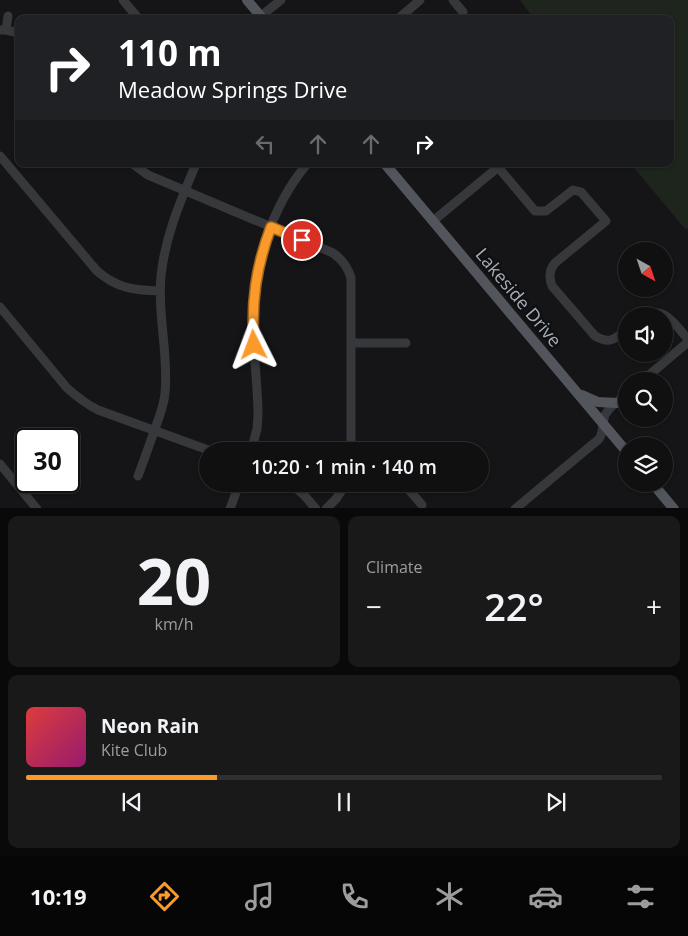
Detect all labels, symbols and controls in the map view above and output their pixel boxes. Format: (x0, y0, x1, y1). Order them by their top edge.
text: 110 m (118, 29, 222, 76)
icon: right (35, 35, 100, 100)
text: Meadow Springs Drive (118, 74, 347, 104)
icon: left (251, 130, 279, 158)
icon: ahead (304, 130, 332, 158)
icon: ahead (357, 130, 385, 158)
icon: right (410, 130, 438, 158)
pin (281, 219, 323, 261)
icon: arrive (288, 226, 316, 254)
north arrow (618, 242, 672, 298)
map controls (618, 242, 673, 492)
street label: Lakeside Drive (471, 243, 567, 351)
button: sound (618, 307, 673, 362)
position arrow (227, 318, 279, 370)
button: search (618, 372, 673, 427)
speed limit sign: 30 (15, 428, 80, 493)
button: layers (618, 437, 673, 492)
text: 10:20 · 1 min · 140 m (251, 454, 437, 480)
text: 20 (137, 536, 211, 624)
text: Climate (366, 556, 423, 578)
text: 22° (484, 580, 544, 632)
text: − (366, 587, 382, 625)
text: + (646, 587, 662, 625)
text: km/h (155, 613, 193, 635)
text: Neon Rain (101, 713, 199, 739)
text: Kite Club (101, 739, 167, 761)
icon: previous (118, 788, 146, 816)
icon: pause (330, 788, 358, 816)
icon: next (542, 788, 570, 816)
icon: directions (147, 879, 182, 914)
icon: music (242, 879, 277, 914)
icon: phone (337, 879, 372, 914)
icon: climate (432, 879, 467, 914)
icon: car (528, 879, 563, 914)
icon: filters (623, 879, 658, 914)
text: 10:19 (30, 881, 87, 911)

